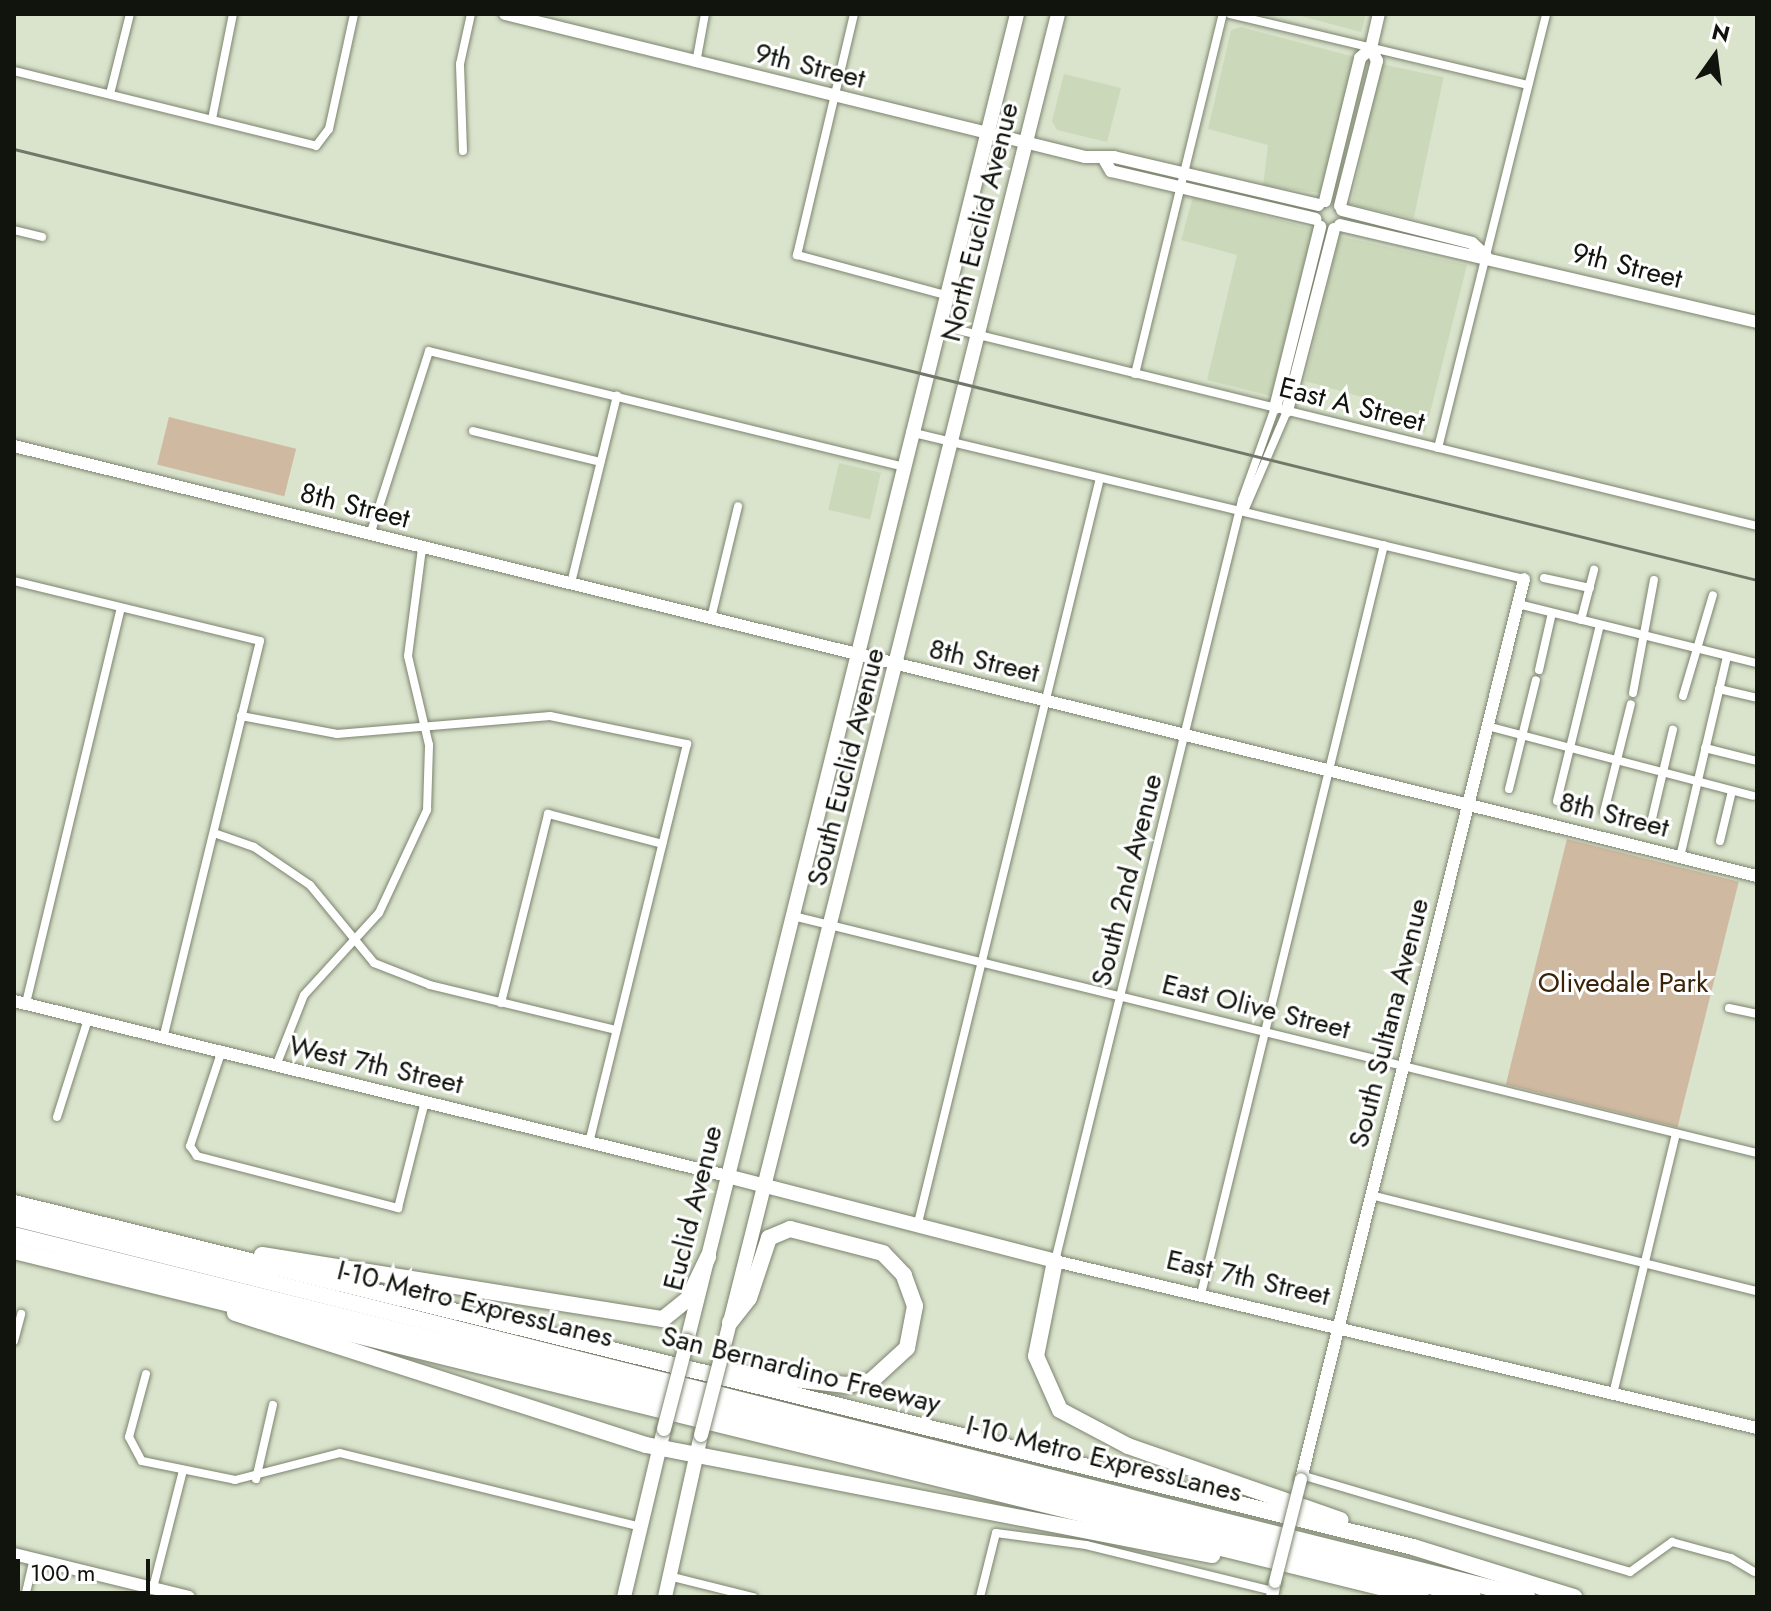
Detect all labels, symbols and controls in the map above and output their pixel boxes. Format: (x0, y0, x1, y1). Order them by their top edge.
text: N (1708, 15, 1733, 50)
north arrow (1675, 16, 1755, 96)
street label: 9th Street (751, 36, 869, 96)
street label: North Euclid Avenue (934, 99, 1026, 345)
street label: 9th Street (1568, 236, 1686, 296)
street label: East A Street (1276, 371, 1428, 439)
street label: 8th Street (297, 476, 413, 536)
street label: 8th Street (926, 632, 1042, 690)
street label: South Euclid Avenue (800, 645, 892, 889)
street label: South 2nd Avenue (1084, 770, 1170, 990)
street label: 8th Street (1556, 785, 1672, 845)
street label: South Sultana Avenue (1342, 895, 1436, 1151)
park label: Olivedale Park (1538, 966, 1708, 1000)
street label: East Olive Street (1158, 967, 1354, 1047)
street label: West 7th Street (286, 1029, 466, 1101)
street label: Euclid Avenue (656, 1122, 730, 1294)
street label: East 7th Street (1163, 1243, 1333, 1313)
street label: I-10 Metro ExpressLanes (334, 1253, 616, 1355)
street label: San Bernardino Freeway (658, 1319, 944, 1421)
street label: I-10 Metro ExpressLanes (963, 1408, 1245, 1510)
scale bar (20, 1543, 154, 1593)
text: 100 m (30, 1555, 96, 1590)

